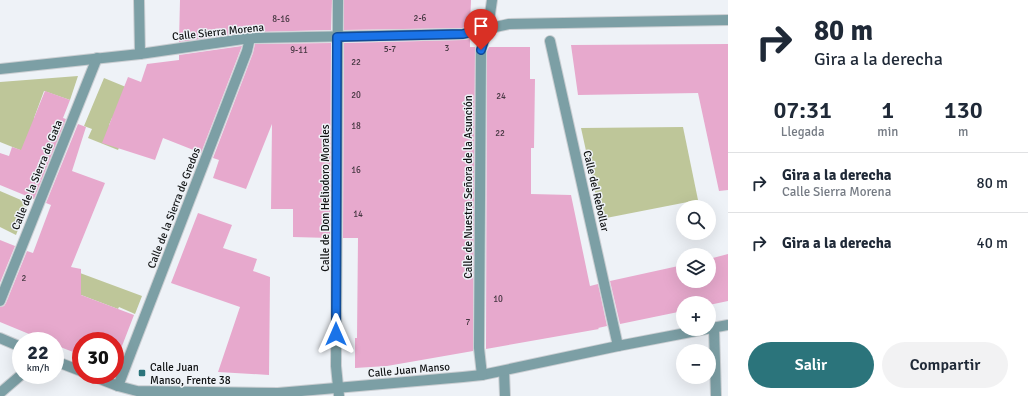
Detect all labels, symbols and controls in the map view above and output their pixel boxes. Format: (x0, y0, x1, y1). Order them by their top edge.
pin (464, 9, 498, 50)
house number: 2-6 (414, 13, 427, 24)
house number: 8-16 (272, 14, 290, 25)
text: 80 m (814, 14, 873, 48)
icon: arrive (470, 15, 492, 37)
icon: right (748, 16, 800, 68)
street label: Calle Sierra Morena (171, 21, 265, 43)
house number: 3 (445, 43, 450, 54)
house number: 5-7 (384, 44, 396, 55)
house number: 9-11 (290, 45, 308, 56)
text: Gira a la derecha (814, 48, 943, 70)
house number: 22 (351, 57, 361, 68)
house number: 20 (351, 90, 361, 101)
house number: 24 (496, 91, 506, 102)
street label: Calle de Nuestra Señora de la Asunción (462, 95, 475, 279)
text: 07:31 (773, 95, 832, 125)
text: 1 (881, 95, 894, 125)
text: 130 (944, 95, 983, 125)
street label: Calle de la Sierra de Gata (9, 118, 65, 232)
house number: 18 (351, 121, 361, 132)
street label: Calle de Don Heliodoro Morales (319, 124, 332, 272)
text: Llegada (781, 124, 825, 140)
text: min (877, 124, 898, 140)
text: m (958, 124, 968, 140)
house number: 22 (495, 128, 505, 139)
street label: Calle de la Sierra de Gredos (145, 146, 203, 270)
street label: Calle del Rebollar (580, 149, 612, 233)
house number: 16 (351, 165, 361, 176)
text: Gira a la derecha (782, 166, 892, 184)
icon: right (748, 172, 770, 194)
text: 80 m (977, 174, 1008, 192)
text: Calle Sierra Morena (782, 184, 891, 200)
map controls (676, 200, 716, 384)
button: search (676, 200, 716, 240)
house number: 14 (353, 209, 363, 220)
icon: right (748, 232, 770, 254)
text: Gira a la derecha (782, 234, 892, 252)
text: 40 m (977, 234, 1008, 252)
button: layers (676, 248, 716, 288)
house number: 2 (22, 273, 27, 284)
house number: 10 (493, 294, 503, 305)
button: + (676, 296, 716, 336)
position arrow (315, 313, 357, 355)
house number: 7 (466, 317, 471, 328)
speed limit sign: 30 (72, 332, 124, 384)
text: 22 (27, 340, 49, 365)
button: Salir (748, 342, 874, 388)
button: Compartir (882, 342, 1008, 388)
button: − (676, 344, 716, 384)
street label: Calle Juan Manso (367, 360, 451, 380)
place label: Calle Juan Manso, Frente 38 (150, 361, 231, 387)
text: km/h (27, 362, 49, 374)
marker: Calle Juan Manso, Frente 38 (137, 368, 147, 378)

